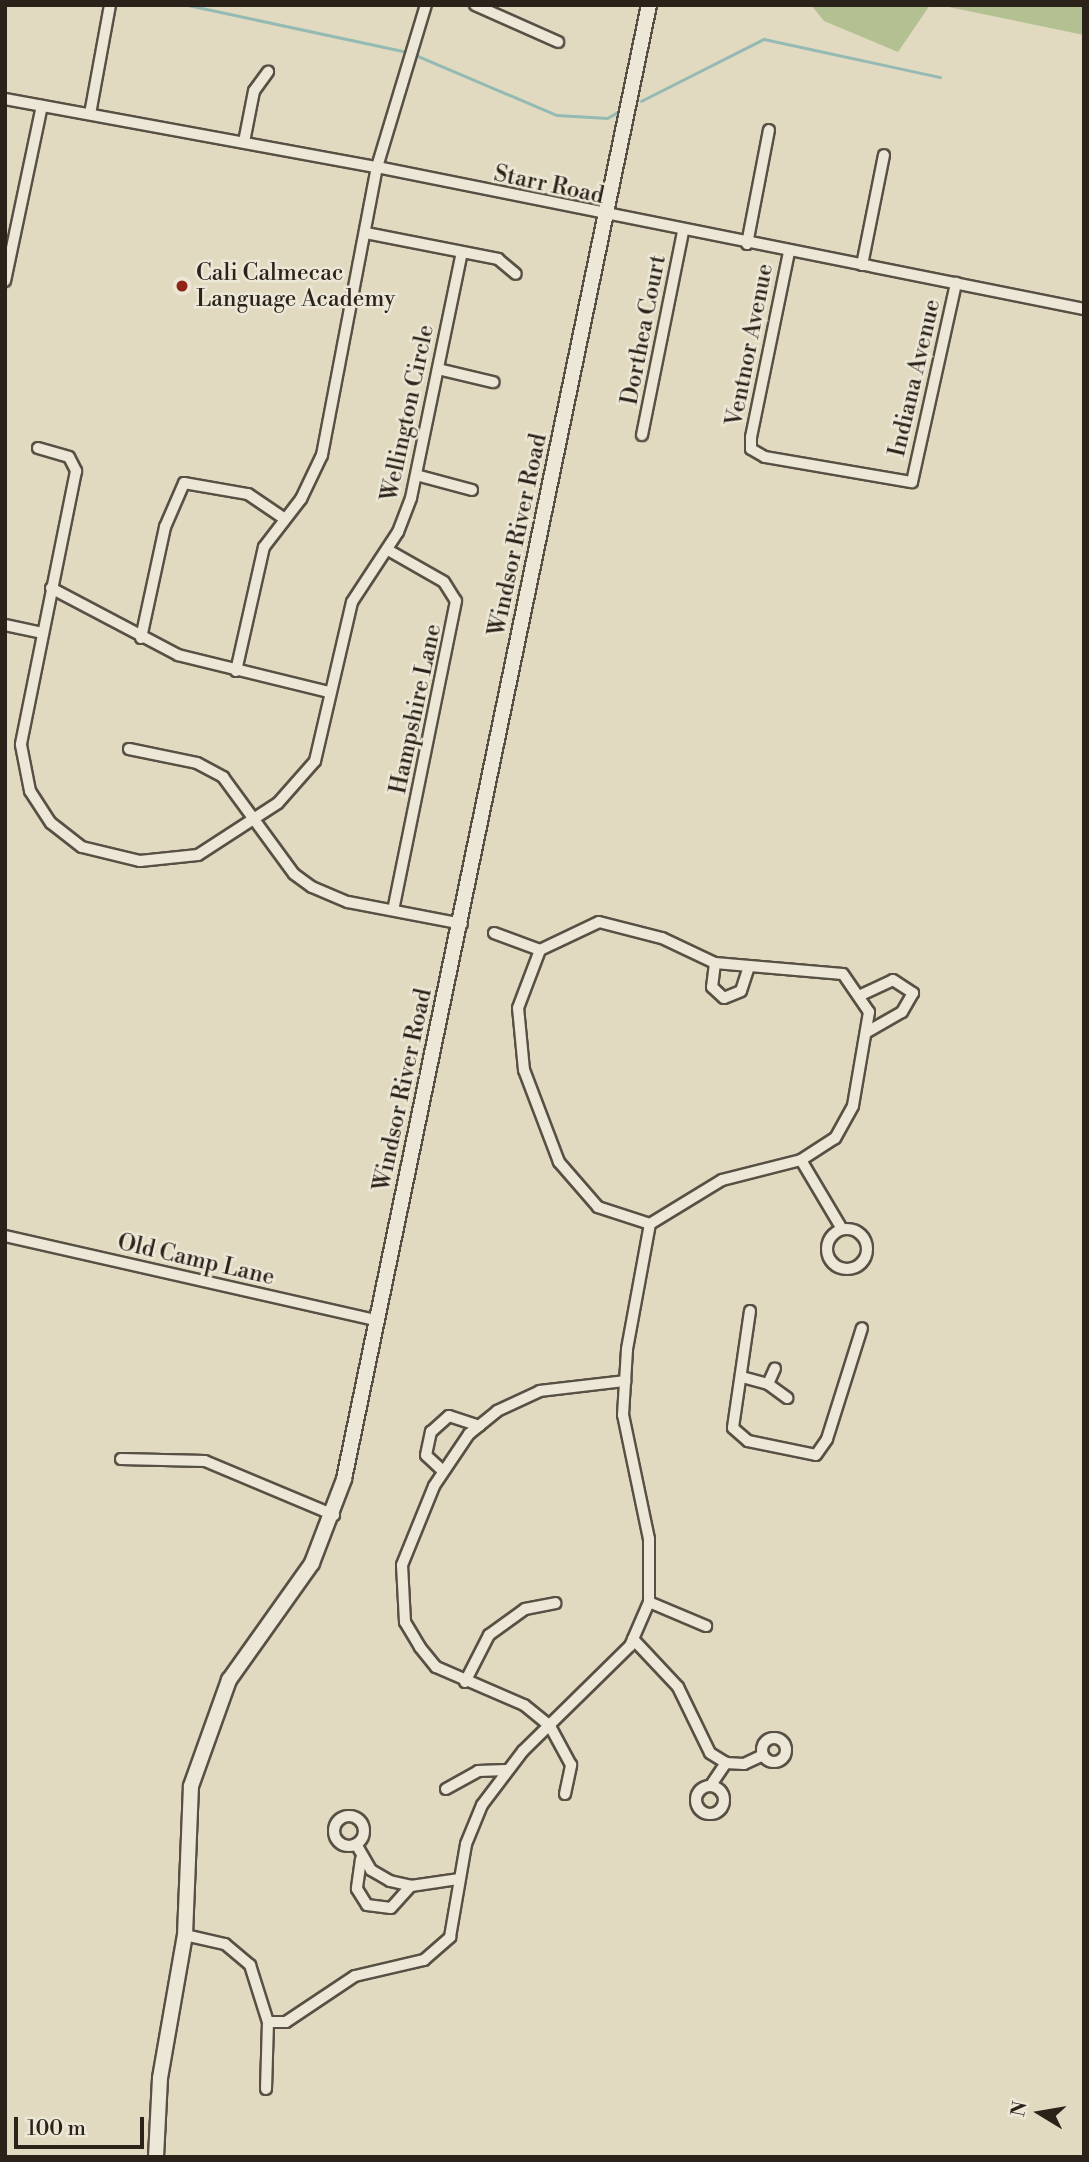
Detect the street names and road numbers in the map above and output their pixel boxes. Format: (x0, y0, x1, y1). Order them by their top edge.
street label: Starr Road (491, 160, 607, 210)
street label: Dorthea Court (616, 253, 672, 407)
street label: Ventnor Avenue (721, 261, 779, 429)
street label: Indiana Avenue (883, 297, 947, 459)
street label: Wellington Circle (376, 322, 440, 504)
street label: Windsor River Road (483, 431, 553, 639)
street label: Hampshire Lane (385, 621, 447, 797)
street label: Windsor River Road (368, 986, 438, 1194)
street label: Old Camp Lane (115, 1229, 277, 1291)

